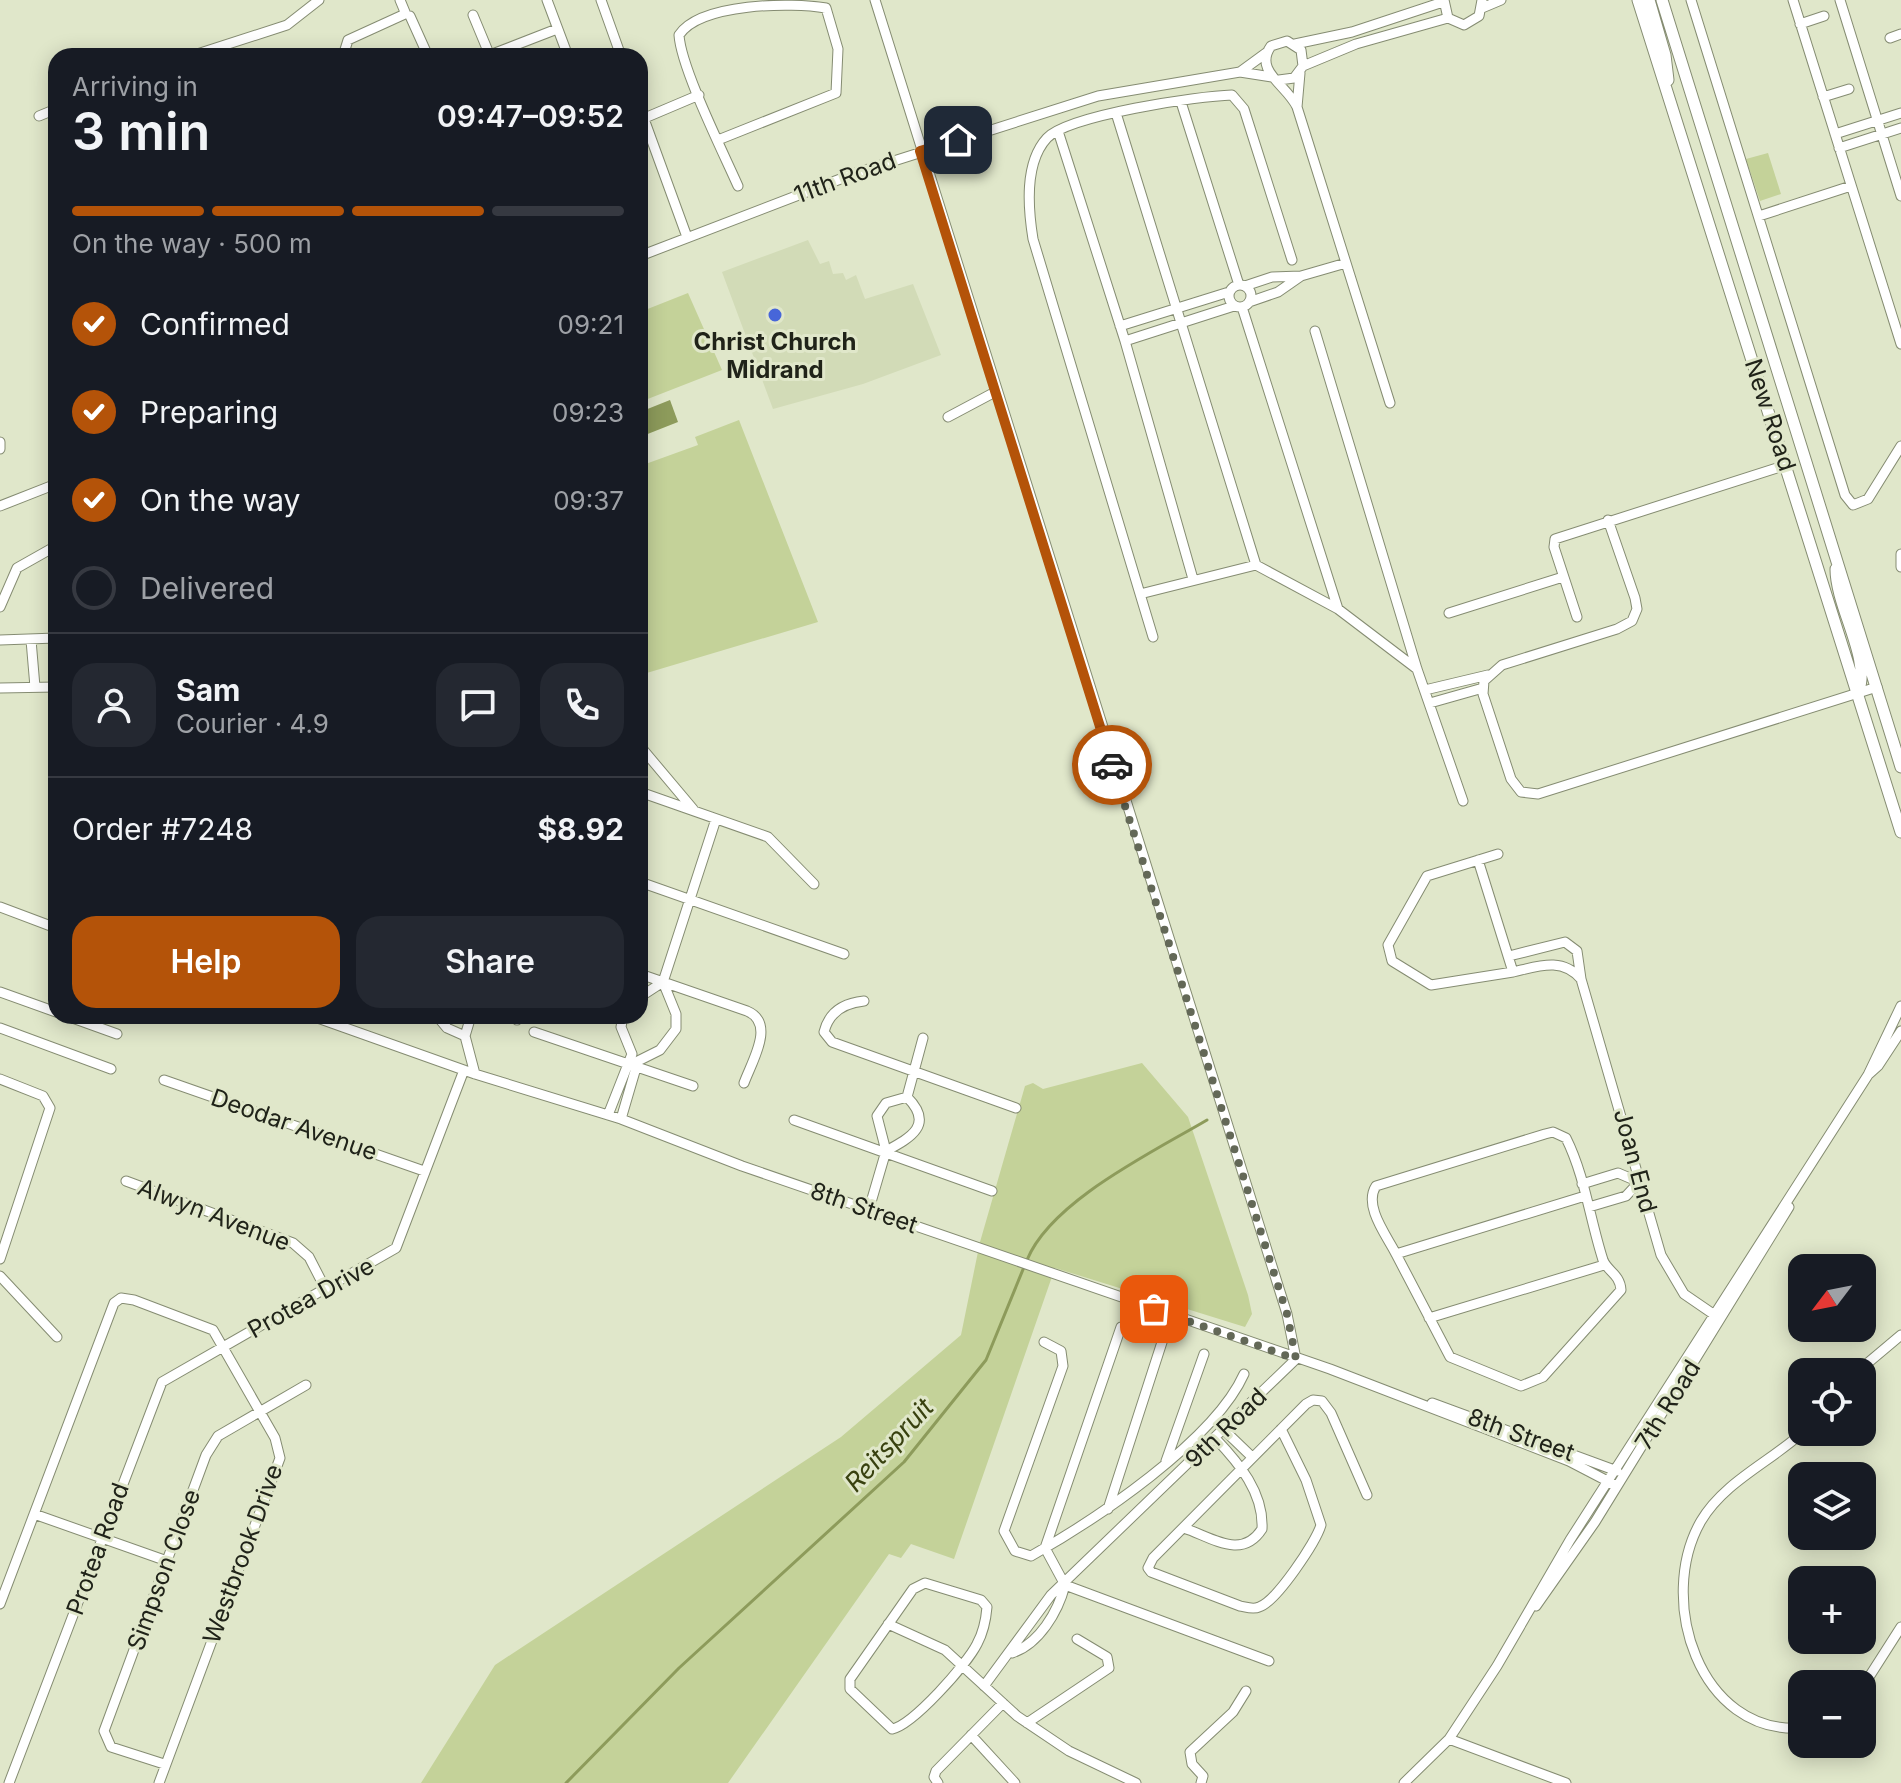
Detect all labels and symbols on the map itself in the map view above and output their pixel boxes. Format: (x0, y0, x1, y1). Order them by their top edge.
pin (924, 106, 992, 174)
street label: 11th Road (790, 146, 900, 209)
marker: Christ Church Midrand (766, 306, 784, 324)
place label: Christ Church Midrand (694, 327, 856, 384)
street label: New Road (1739, 355, 1802, 474)
courier (1072, 725, 1152, 805)
street label: Deodar Avenue (207, 1082, 381, 1167)
street label: Joan End (1608, 1106, 1663, 1216)
street label: Alwyn Avenue (134, 1172, 294, 1257)
street label: 8th Street (807, 1176, 922, 1239)
street label: Protea Drive (243, 1251, 379, 1344)
north arrow (1788, 1254, 1876, 1342)
pin (1120, 1275, 1188, 1343)
street label: 7th Road (1629, 1355, 1706, 1455)
street label: 9th Road (1179, 1382, 1272, 1473)
water label: Reitspruit (838, 1391, 940, 1497)
street label: 8th Street (1464, 1402, 1579, 1467)
street label: Westbrook Drive (197, 1460, 288, 1647)
street label: Protea Road (60, 1479, 135, 1619)
street label: Simpson Close (121, 1485, 206, 1654)

